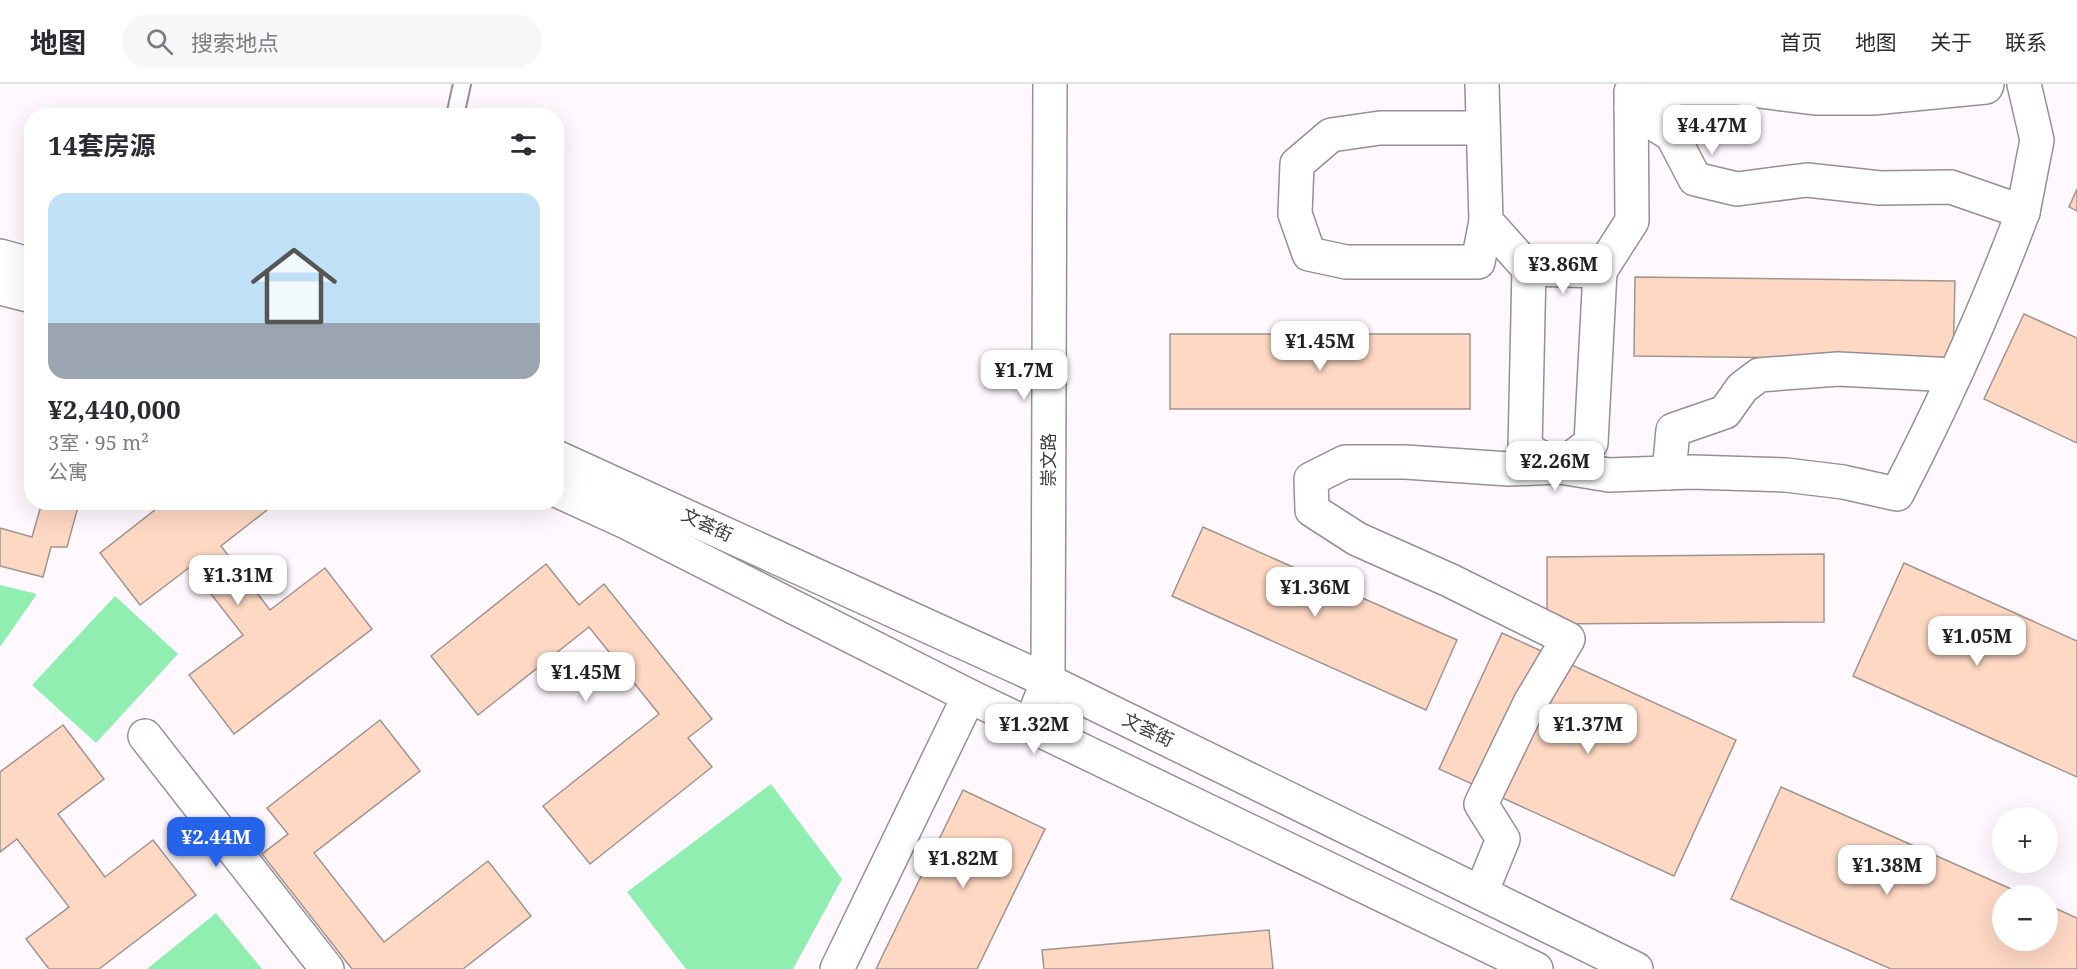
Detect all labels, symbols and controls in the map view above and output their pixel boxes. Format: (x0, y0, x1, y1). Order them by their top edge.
search box (122, 14, 542, 68)
text: 地图 (30, 23, 86, 61)
icon: search (143, 25, 176, 58)
text: 搜索地点 (191, 27, 279, 57)
text: 首页 (1780, 28, 1822, 56)
text: 地图 (1855, 28, 1897, 56)
text: 关于 (1930, 28, 1972, 56)
text: 联系 (2005, 28, 2047, 56)
pin: ¥4.47M (1663, 105, 1761, 156)
text: ¥4.47M (1677, 111, 1747, 138)
text: 14套房源 (48, 127, 155, 163)
icon: filters (507, 128, 540, 161)
icon: home (240, 232, 348, 340)
pin: ¥3.86M (1514, 244, 1612, 295)
text: ¥3.86M (1528, 250, 1598, 277)
pin: ¥1.45M (1271, 321, 1369, 372)
text: ¥1.45M (1285, 327, 1355, 354)
pin: ¥1.7M (982, 350, 1066, 401)
text: ¥1.7M (995, 356, 1053, 383)
text: ¥2,440,000 (48, 391, 181, 427)
text: 3室 · 95 m² (48, 429, 149, 456)
street label: 崇文路 (1036, 433, 1060, 487)
pin: ¥2.26M (1506, 441, 1604, 492)
text: ¥2.26M (1520, 447, 1590, 474)
text: 公寓 (48, 458, 88, 485)
street label: 文荟街 (678, 502, 737, 546)
pin: ¥1.31M (189, 555, 287, 606)
text: ¥1.31M (203, 561, 273, 588)
pin: ¥1.36M (1266, 567, 1364, 618)
text: ¥1.36M (1280, 573, 1350, 600)
pin: ¥1.05M (1928, 616, 2026, 667)
text: ¥1.05M (1942, 622, 2012, 649)
pin: ¥1.45M (537, 652, 635, 703)
text: ¥1.45M (551, 658, 621, 685)
pin: ¥1.32M (985, 704, 1083, 755)
pin: ¥1.37M (1539, 704, 1637, 755)
street label: 文荟街 (1119, 706, 1178, 752)
text: ¥1.32M (999, 710, 1069, 737)
text: ¥1.37M (1553, 710, 1623, 737)
map controls (1992, 807, 2058, 951)
button: + (1992, 807, 2058, 873)
pin: ¥2.44M (167, 817, 265, 868)
text: ¥2.44M (181, 823, 251, 850)
pin: ¥1.82M (914, 838, 1012, 889)
text: ¥1.82M (928, 844, 998, 871)
pin: ¥1.38M (1838, 845, 1936, 896)
text: ¥1.38M (1852, 851, 1922, 878)
button: − (1992, 885, 2058, 951)

